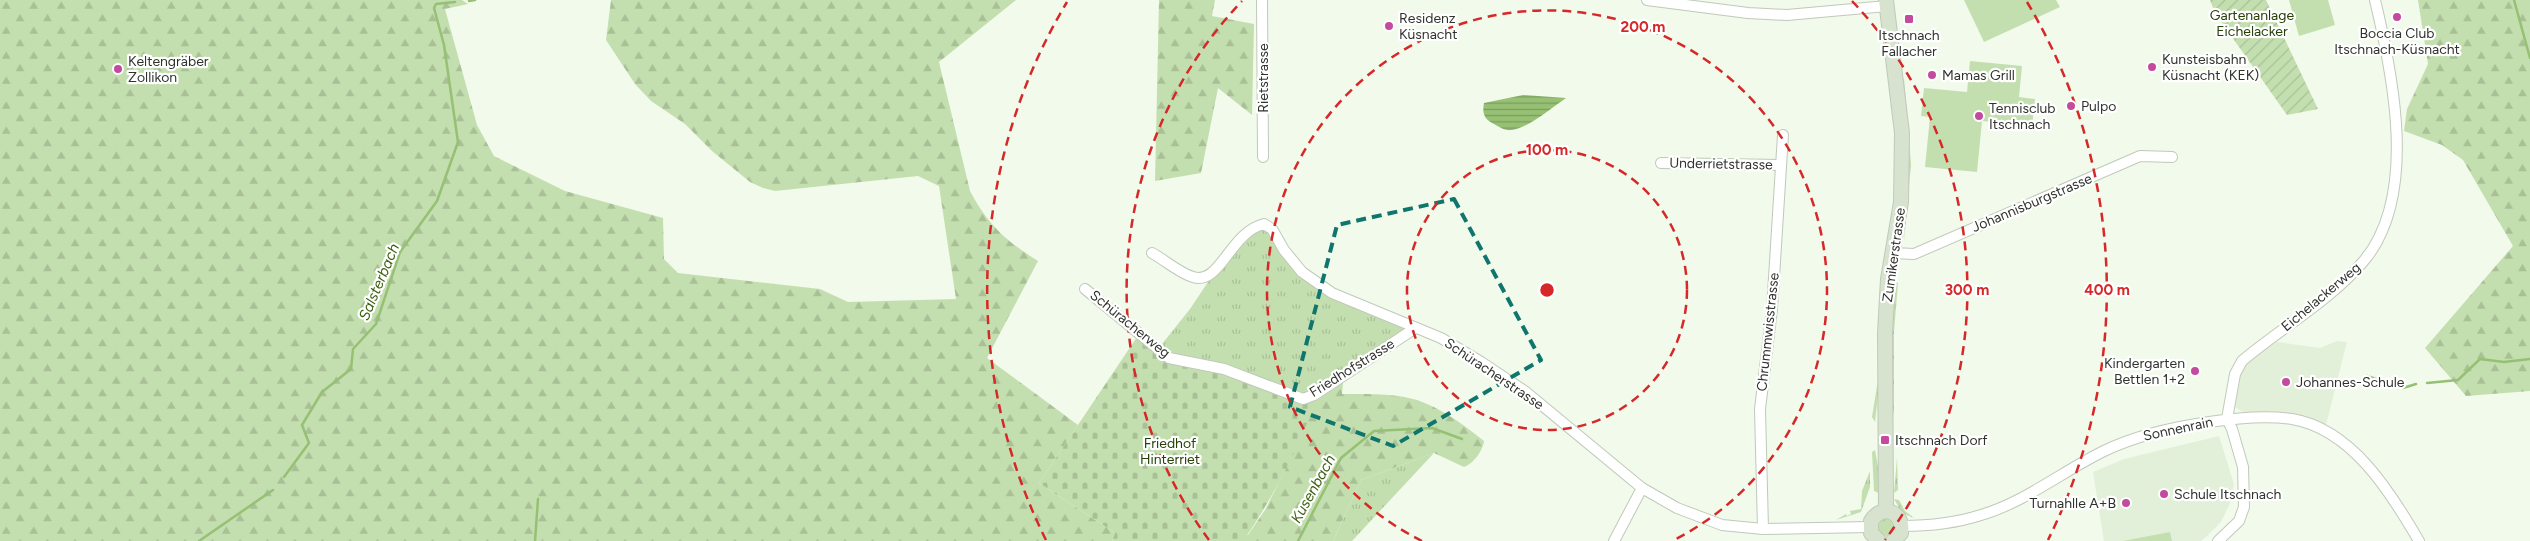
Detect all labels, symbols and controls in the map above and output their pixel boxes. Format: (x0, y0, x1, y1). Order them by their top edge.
park label: Gartenanlage Eichelacker (2210, 7, 2294, 40)
place label: Residenz Küsnacht (1399, 10, 1457, 43)
marker: Boccia Club Itschnach-Küsnacht (2391, 11, 2403, 23)
marker: Itschnach Fallacher (1903, 13, 1915, 25)
text: 200 m (1621, 18, 1665, 36)
marker: Residenz Küsnacht (1383, 20, 1395, 32)
place label: Boccia Club Itschnach-Küsnacht (2334, 25, 2460, 58)
place label: Itschnach Fallacher (1878, 27, 1940, 60)
street label: Rietstrasse (1255, 43, 1272, 113)
place label: Kunsteisbahn Küsnacht (KEK) (2162, 51, 2259, 84)
place label: Keltengräber Zollikon (128, 53, 209, 86)
marker: Kunsteisbahn Küsnacht (KEK) (2146, 61, 2158, 73)
marker: Keltengräber Zollikon (112, 63, 124, 75)
place label: Mamas Grill (1942, 67, 2015, 84)
marker: Mamas Grill (1926, 69, 1938, 81)
place label: Pulpo (2081, 98, 2116, 115)
place label: Tennisclub Itschnach (1989, 100, 2056, 133)
marker: Pulpo (2065, 100, 2077, 112)
marker: Tennisclub Itschnach (1973, 110, 1985, 122)
text: 100 m (1526, 141, 1568, 159)
street label: Underrietstrasse (1669, 155, 1773, 173)
street label: Johannisburgstrasse (1969, 170, 2095, 236)
street label: Zumikerstrasse (1879, 206, 1909, 303)
water label: Salsterbach (355, 241, 403, 323)
street label: Eichelackerweg (2278, 259, 2364, 335)
street label: Chrummwisstrasse (1753, 271, 1783, 392)
centre of rings (1538, 281, 1556, 299)
text: 300 m (1945, 281, 1989, 299)
text: 400 m (2084, 281, 2130, 299)
street label: Schüracherweg (1087, 287, 1173, 361)
street label: Friedhofstrasse (1306, 335, 1398, 401)
street label: Schüracherstrasse (1441, 335, 1547, 414)
place label: Kindergarten Bettlen 1+2 (2104, 355, 2185, 388)
marker: Kindergarten Bettlen 1+2 (2189, 365, 2201, 377)
place label: Johannes-Schule (2296, 374, 2405, 391)
marker: Johannes-Schule (2280, 376, 2292, 388)
street label: Sonnenrain (2142, 413, 2215, 445)
place label: Itschnach Dorf (1895, 432, 1988, 449)
marker: Itschnach Dorf (1879, 434, 1891, 446)
park label: Friedhof Hinterriet (1140, 435, 1200, 468)
water label: Kusenbach (1287, 452, 1339, 526)
place label: Schule Itschnach (2174, 486, 2281, 503)
marker: Schule Itschnach (2158, 488, 2170, 500)
place label: Turnahlle A+B (2030, 495, 2116, 512)
marker: Turnahlle A+B (2120, 497, 2132, 509)

